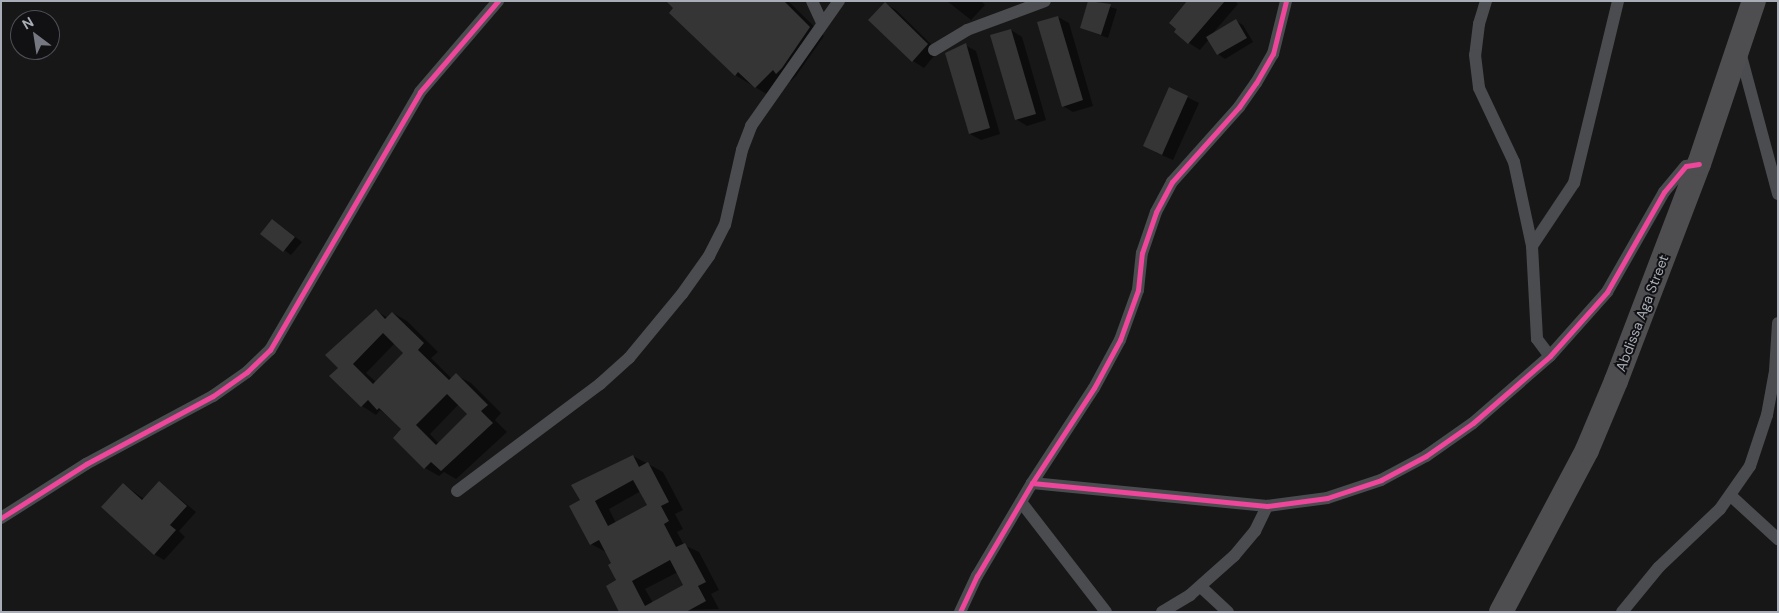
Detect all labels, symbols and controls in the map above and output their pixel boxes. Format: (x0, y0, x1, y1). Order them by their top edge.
north arrow (10, 10, 60, 60)
text: N (19, 13, 37, 33)
street label: Abdissa Aga Street (1612, 252, 1672, 374)

